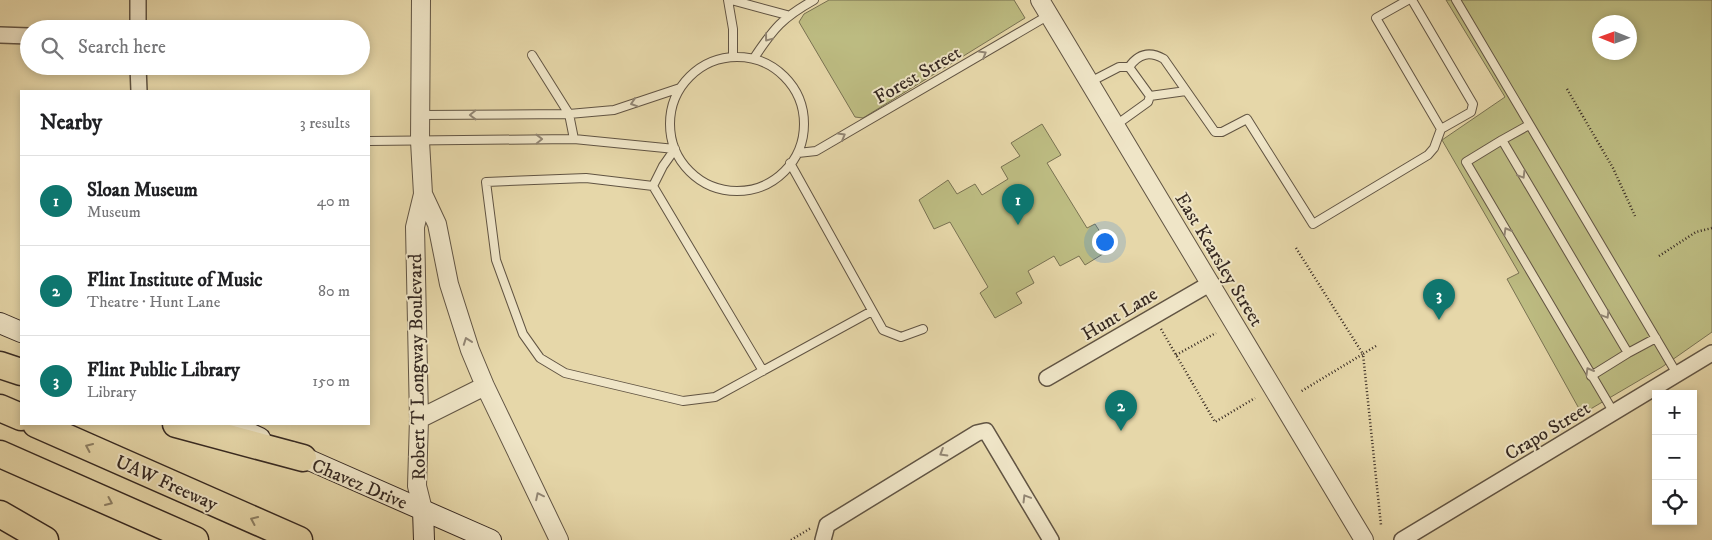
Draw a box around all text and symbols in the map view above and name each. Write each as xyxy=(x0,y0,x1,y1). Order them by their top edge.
north arrow xyxy=(1592,15,1637,60)
search box xyxy=(20,20,370,75)
one-way arrow xyxy=(765,32,774,42)
icon: search xyxy=(38,34,66,62)
text: Search here xyxy=(78,36,166,59)
street label: Forest Street xyxy=(870,41,965,109)
one-way arrow xyxy=(978,51,987,61)
one-way arrow xyxy=(630,98,639,108)
text: Nearby xyxy=(40,110,102,136)
one-way arrow xyxy=(468,110,476,120)
text: 3 results xyxy=(300,113,350,133)
one-way arrow xyxy=(837,132,846,142)
one-way arrow xyxy=(536,134,543,144)
one-way arrow xyxy=(1516,170,1526,179)
text: Sloan Museum xyxy=(87,179,198,202)
pin: 1 xyxy=(1002,184,1034,225)
street label: East Kearsley Street xyxy=(1170,189,1268,331)
text: 1 xyxy=(53,191,59,211)
text: 40 m xyxy=(317,191,350,211)
text: Museum xyxy=(87,202,141,222)
one-way arrow xyxy=(1503,228,1513,237)
your location xyxy=(1092,229,1118,255)
street label: Robert T Longway Boulevard xyxy=(404,253,431,481)
text: Flint Institute of Music xyxy=(87,269,263,292)
pin: 3 xyxy=(1423,279,1455,320)
text: 2 xyxy=(52,281,60,301)
text: 80 m xyxy=(318,281,350,301)
street label: Hunt Lane xyxy=(1078,283,1162,346)
text: Theatre · Hunt Lane xyxy=(87,292,220,312)
one-way arrow xyxy=(1599,310,1609,319)
one-way arrow xyxy=(463,337,473,345)
text: Flint Public Library xyxy=(87,359,240,382)
one-way arrow xyxy=(1585,368,1595,377)
text: 3 xyxy=(53,371,59,391)
text: 150 m xyxy=(312,371,350,391)
text: Library xyxy=(87,382,136,402)
pin: 2 xyxy=(1105,390,1137,431)
map controls xyxy=(1652,390,1697,525)
button: + xyxy=(1652,390,1697,435)
street label: Crapo Street xyxy=(1501,397,1595,466)
button: − xyxy=(1652,435,1697,480)
one-way arrow xyxy=(85,443,94,454)
one-way arrow xyxy=(939,447,948,457)
street label: UAW Freeway xyxy=(112,451,222,517)
street label: Chavez Drive xyxy=(308,454,411,515)
button: locate xyxy=(1652,480,1697,525)
one-way arrow xyxy=(535,492,545,501)
one-way arrow xyxy=(1023,495,1033,504)
one-way arrow xyxy=(104,496,113,507)
one-way arrow xyxy=(250,516,259,527)

